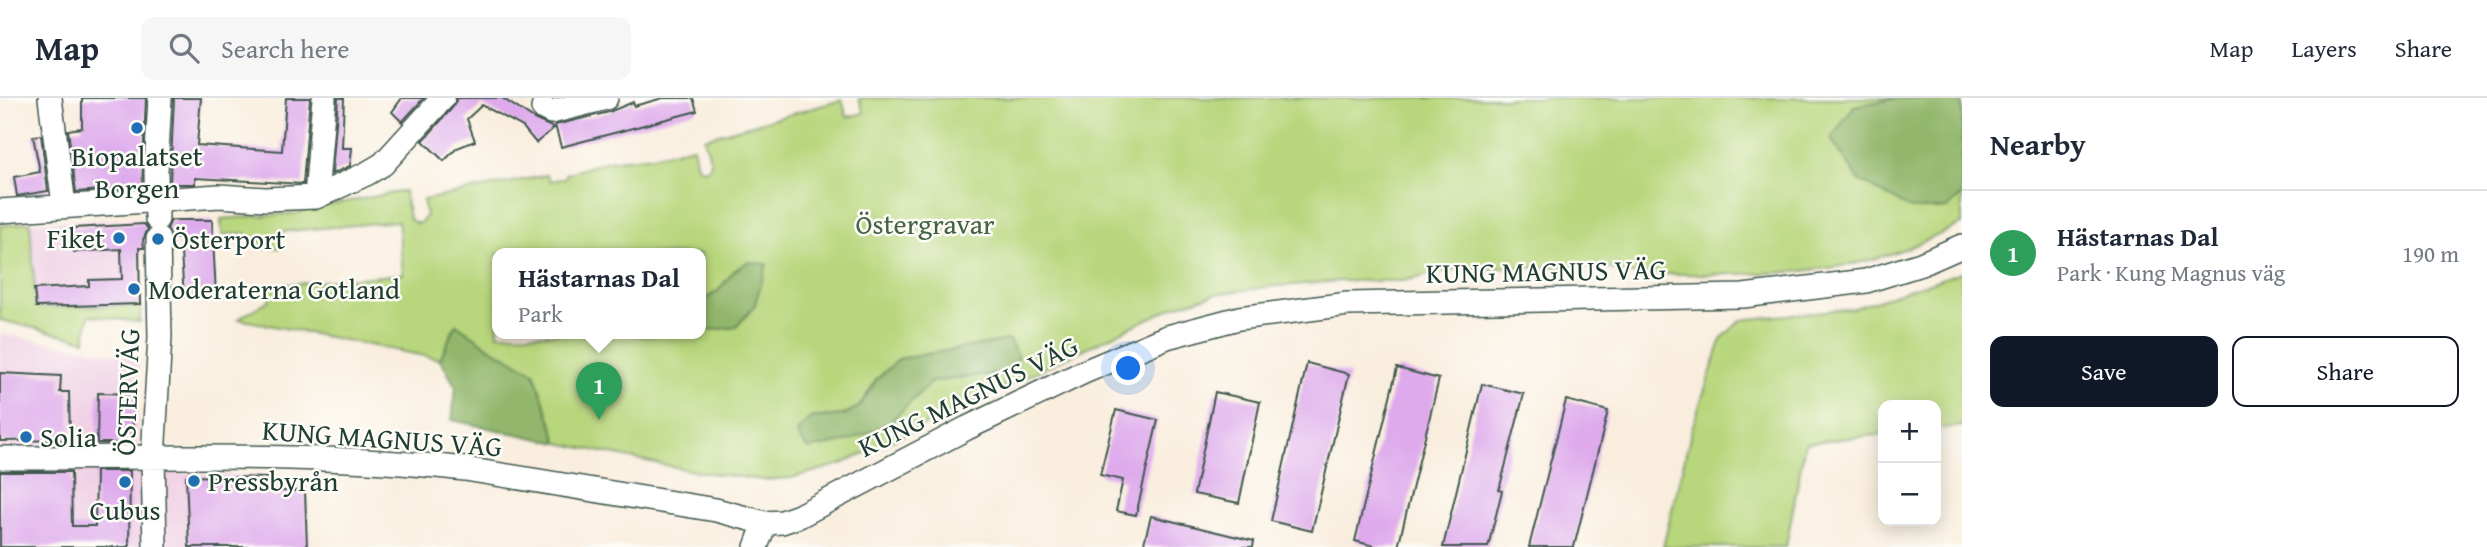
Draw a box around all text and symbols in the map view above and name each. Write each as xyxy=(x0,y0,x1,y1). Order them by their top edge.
search box xyxy=(141,17,631,80)
text: Map xyxy=(35,24,99,72)
icon: search xyxy=(165,29,203,67)
text: Search here xyxy=(221,29,349,68)
text: Map xyxy=(2210,31,2253,66)
text: Layers xyxy=(2291,31,2357,66)
text: Share xyxy=(2395,31,2452,66)
marker: Biopalatset Borgen xyxy=(129,120,145,136)
text: Nearby xyxy=(1990,122,2086,166)
place label: Biopalatset Borgen xyxy=(71,135,203,208)
park label: Östergravar xyxy=(856,203,995,244)
place label: Fiket xyxy=(47,217,105,258)
text: Hästarnas Dal xyxy=(2057,217,2219,256)
place label: Österport xyxy=(172,218,286,259)
marker: Fiket xyxy=(111,230,127,246)
marker: Österport xyxy=(150,231,166,247)
text: 1 xyxy=(2007,237,2019,270)
text: 190 m xyxy=(2402,237,2459,270)
popup xyxy=(492,248,706,339)
street label: KUNG MAGNUS VÄG xyxy=(1425,248,1667,293)
text: Park · Kung Magnus väg xyxy=(2057,256,2285,289)
text: Hästarnas Dal xyxy=(518,258,680,297)
place label: Moderaterna Gotland xyxy=(148,268,400,309)
marker: Moderaterna Gotland xyxy=(126,281,142,297)
text: Park xyxy=(518,297,563,330)
street label: KUNG MAGNUS VÄG xyxy=(851,324,1085,467)
street label: ÖSTERVÄG xyxy=(104,328,149,456)
button: Save xyxy=(1990,336,2218,407)
button: Share xyxy=(2232,336,2459,407)
your location xyxy=(1111,351,1145,385)
pin: 1 xyxy=(576,362,622,420)
map controls xyxy=(1878,400,1941,526)
button: + xyxy=(1878,400,1941,463)
street label: KUNG MAGNUS VÄG xyxy=(261,409,503,466)
place label: Solia xyxy=(40,416,98,457)
marker: Solia xyxy=(18,429,34,445)
place label: Pressbyrån xyxy=(208,460,339,501)
button: − xyxy=(1878,463,1941,526)
marker: Pressbyrån xyxy=(186,473,202,489)
marker: Cubus xyxy=(117,474,133,490)
place label: Cubus xyxy=(89,489,161,530)

